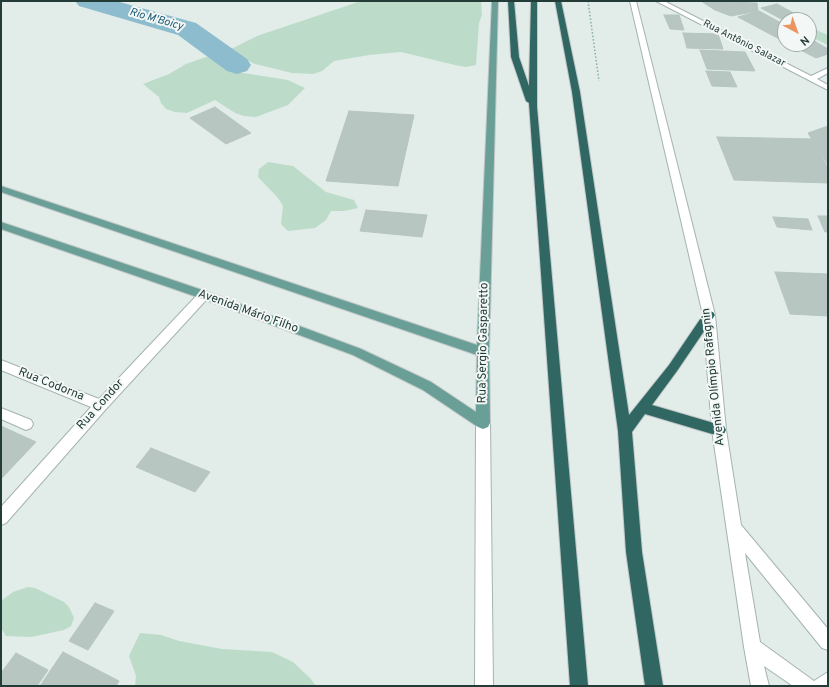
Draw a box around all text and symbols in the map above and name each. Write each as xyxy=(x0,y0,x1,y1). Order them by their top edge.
water label: Rio M'Boicy xyxy=(128,6,184,34)
north arrow xyxy=(777,12,817,52)
street label: Rua Antônio Salazar xyxy=(701,18,787,70)
text: N xyxy=(797,32,812,48)
street label: Rua Sergio Gasparetto xyxy=(476,282,492,404)
street label: Avenida Mário Filho xyxy=(196,287,300,337)
street label: Avenida Olímpio Rafagnin xyxy=(700,307,728,447)
street label: Rua Codorna xyxy=(16,365,86,405)
street label: Rua Condor xyxy=(74,377,128,433)

